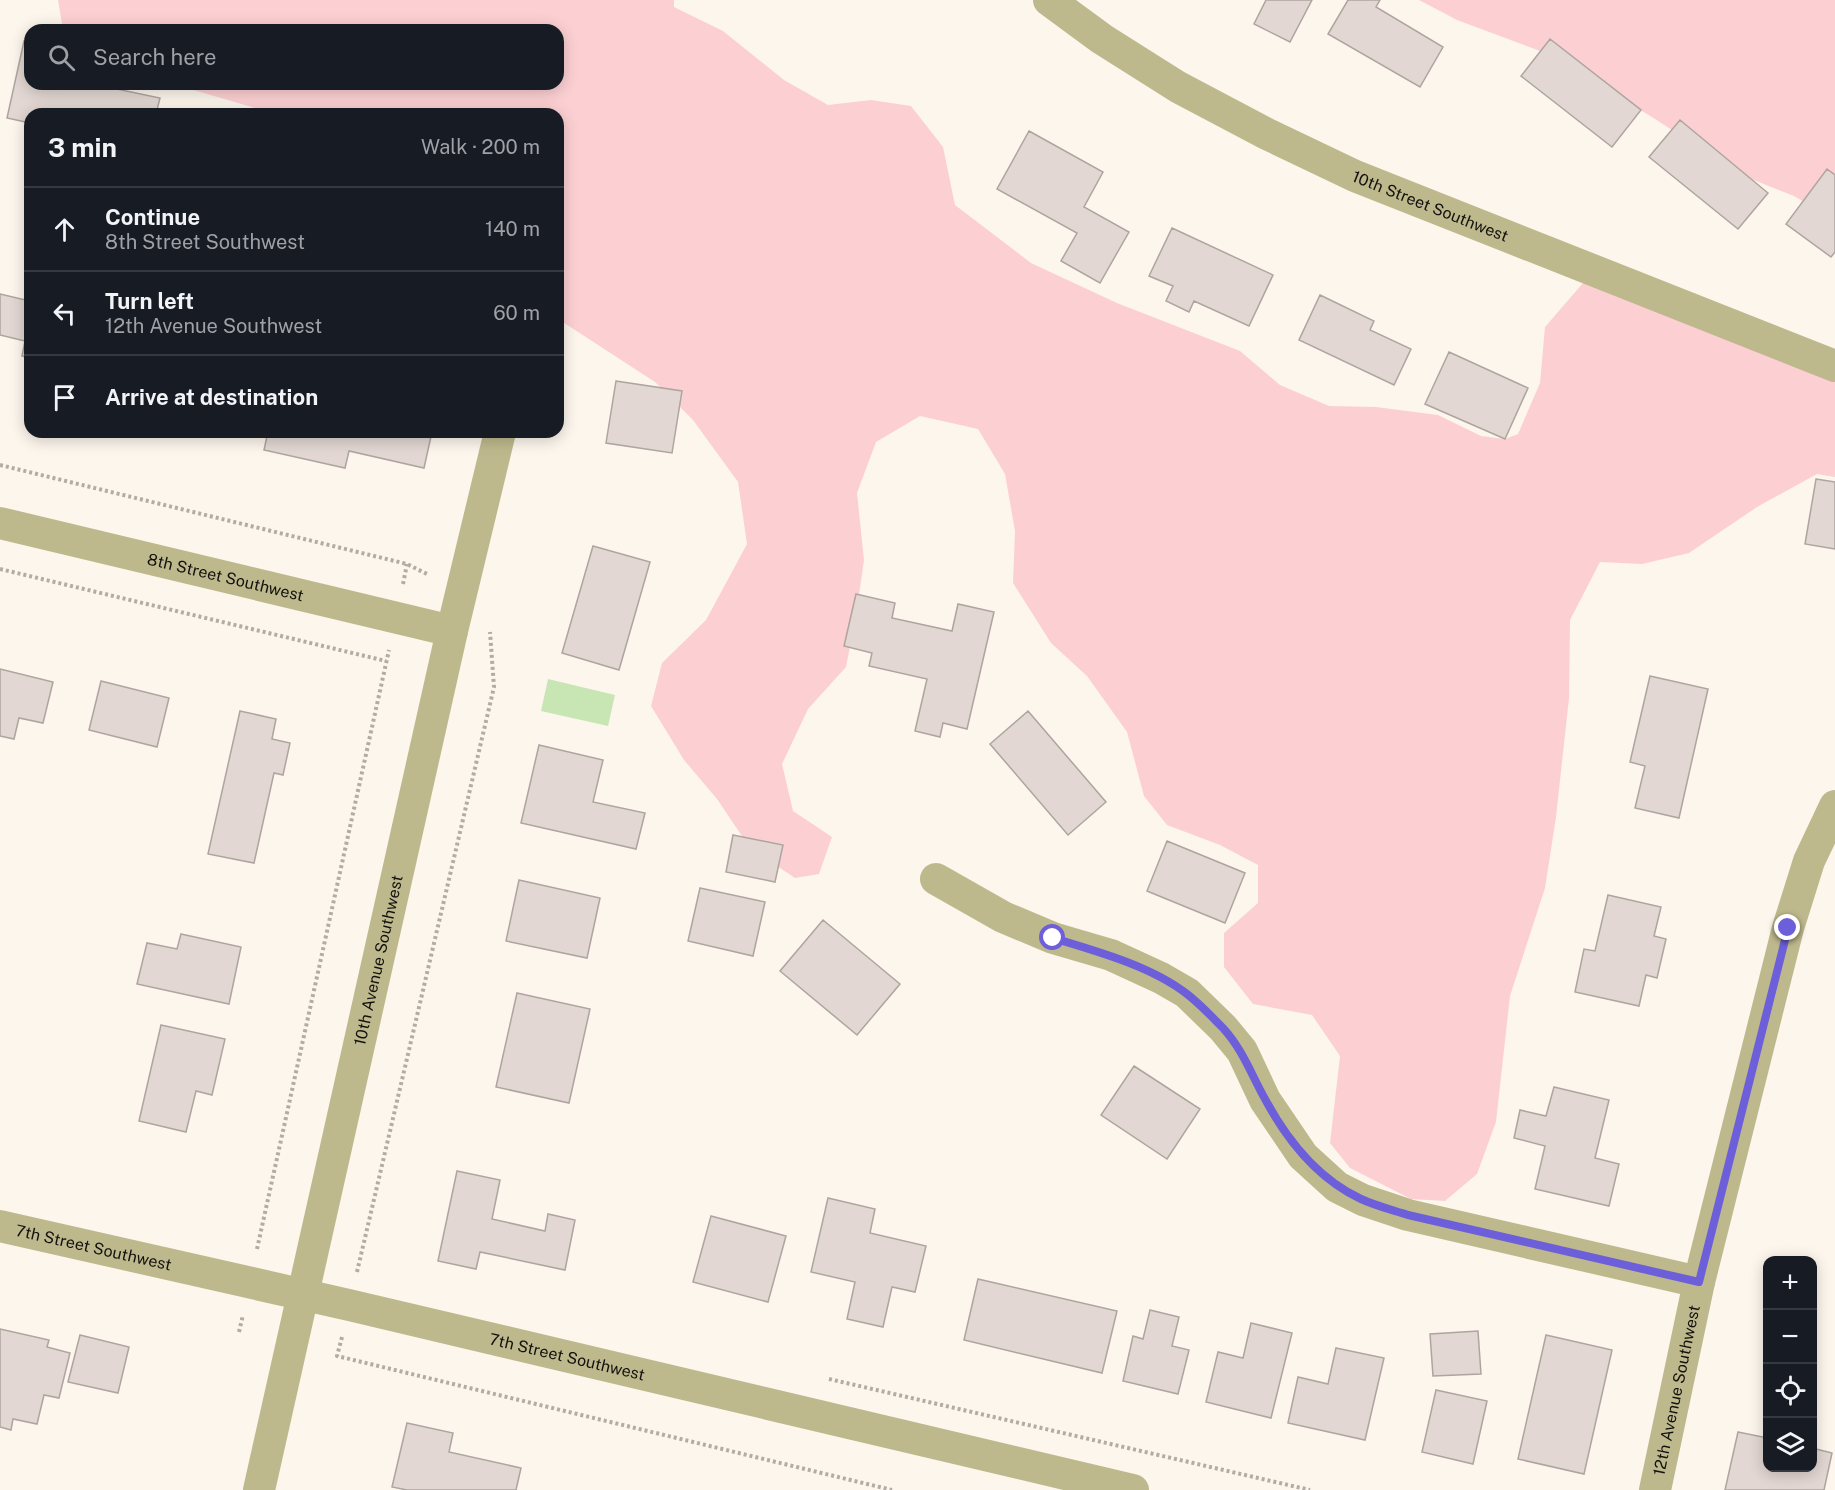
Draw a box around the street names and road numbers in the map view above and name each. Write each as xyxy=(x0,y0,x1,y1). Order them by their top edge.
street label: 10th Street Southwest xyxy=(1350,167,1511,246)
street label: 8th Street Southwest xyxy=(145,550,306,605)
street label: 10th Avenue Southwest xyxy=(350,873,407,1047)
street label: 7th Street Southwest xyxy=(14,1221,173,1275)
street label: 12th Avenue Southwest xyxy=(1649,1303,1704,1477)
street label: 7th Street Southwest xyxy=(487,1329,647,1385)

